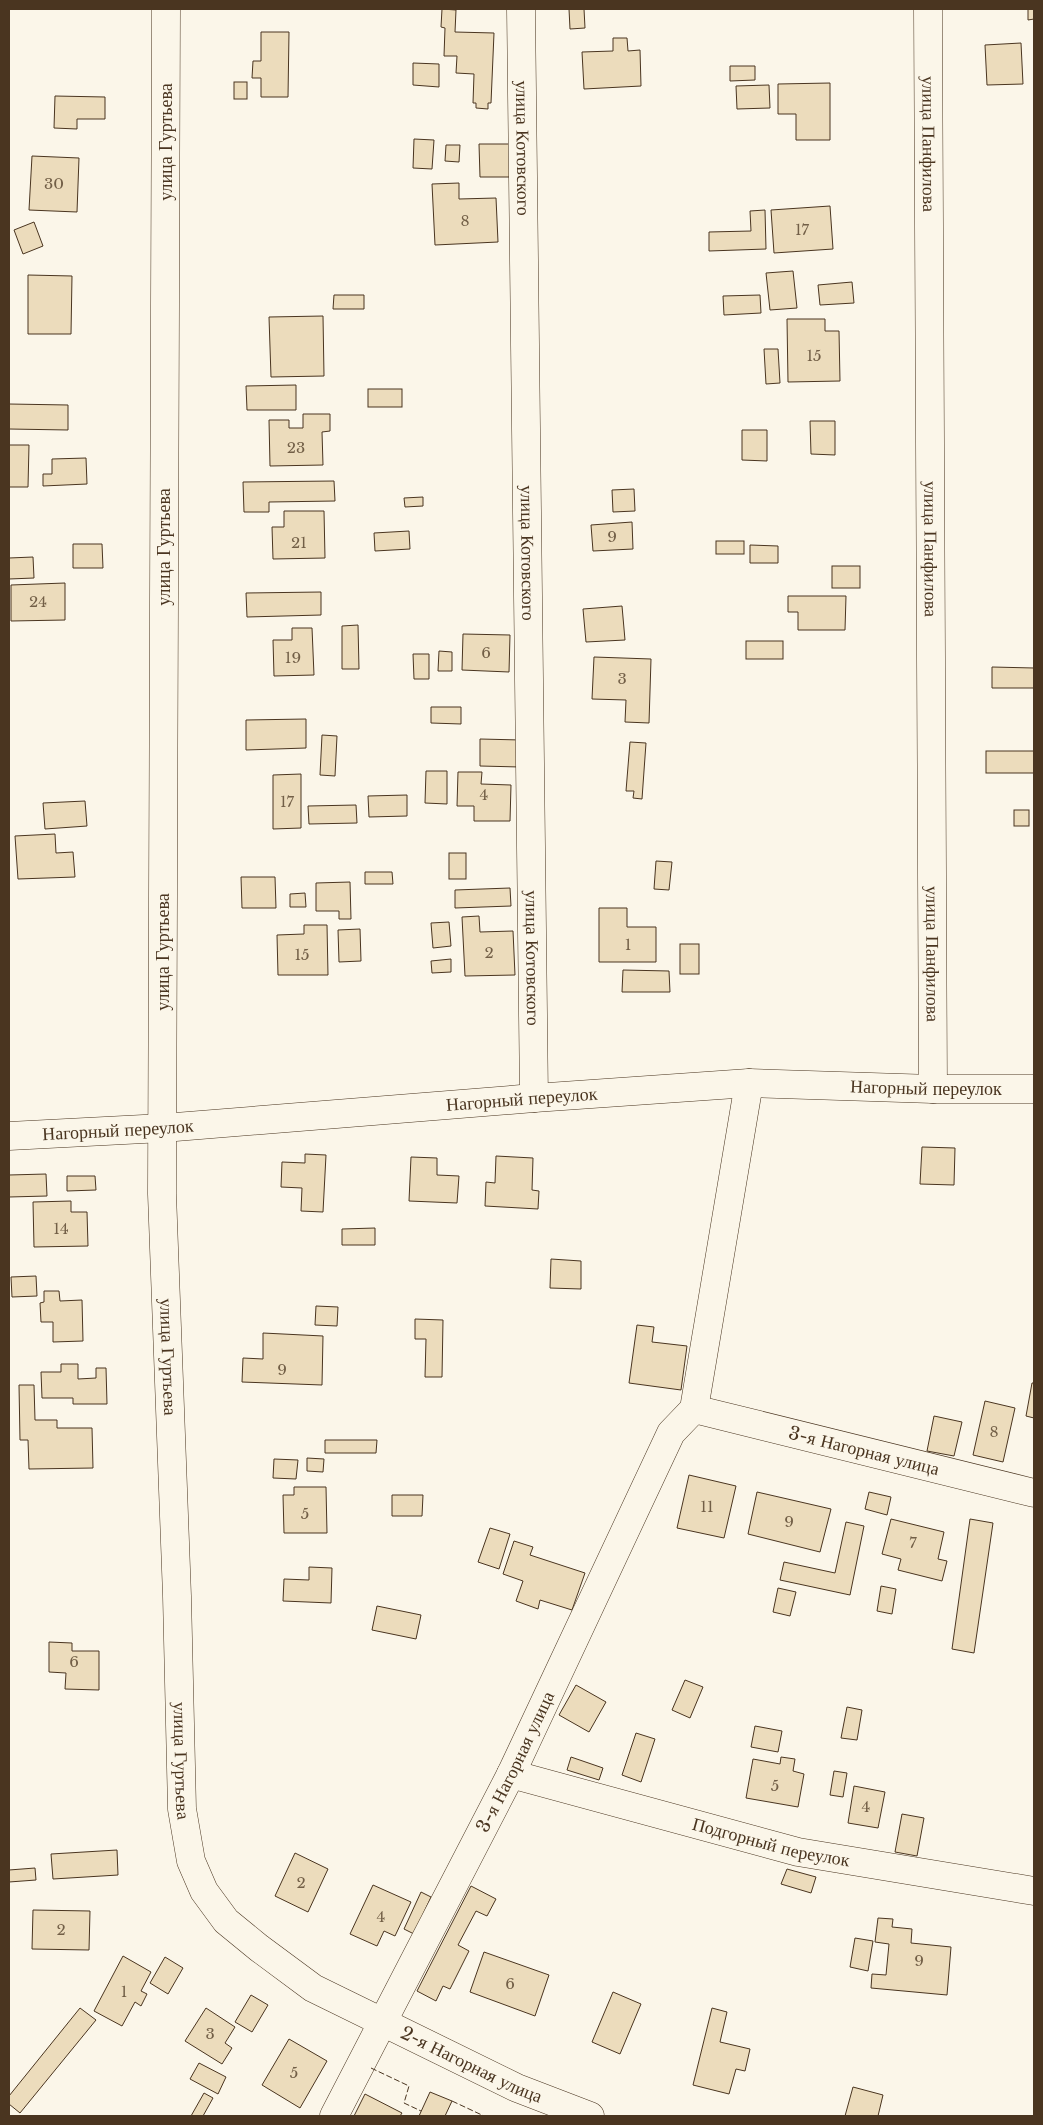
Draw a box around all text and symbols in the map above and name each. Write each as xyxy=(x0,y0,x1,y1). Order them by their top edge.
street label: улица Панфилова xyxy=(917,76,940,212)
street label: улица Котовского xyxy=(511,80,534,216)
street label: улица Гуртьева xyxy=(155,83,177,201)
house number: 30 xyxy=(44,174,64,193)
house number: 8 xyxy=(460,211,470,230)
house number: 17 xyxy=(795,220,810,239)
house number: 15 xyxy=(806,346,822,365)
house number: 23 xyxy=(287,438,305,457)
street label: улица Панфилова xyxy=(919,481,942,617)
street label: улица Котовского xyxy=(516,485,539,621)
street label: улица Гуртьева xyxy=(153,488,175,606)
house number: 9 xyxy=(607,527,617,546)
house number: 21 xyxy=(291,533,307,552)
house number: 24 xyxy=(29,592,47,611)
house number: 6 xyxy=(481,643,491,662)
house number: 19 xyxy=(285,648,301,667)
house number: 3 xyxy=(617,669,627,688)
house number: 4 xyxy=(480,785,488,804)
house number: 17 xyxy=(280,792,295,811)
street label: улица Панфилова xyxy=(921,886,944,1022)
street label: улица Котовского xyxy=(521,890,544,1026)
street label: улица Гуртьева xyxy=(152,893,174,1011)
house number: 1 xyxy=(625,935,631,954)
house number: 2 xyxy=(484,943,494,962)
house number: 15 xyxy=(294,945,310,964)
street label: Нагорный переулок xyxy=(850,1075,1002,1100)
street label: Нагорный переулок xyxy=(445,1083,598,1116)
street label: Нагорный переулок xyxy=(42,1115,195,1145)
house number: 14 xyxy=(53,1219,69,1238)
street label: улица Гуртьева xyxy=(155,1298,181,1416)
house number: 9 xyxy=(277,1360,287,1379)
street label: 3-я Нагорная улица xyxy=(786,1422,941,1480)
house number: 8 xyxy=(989,1422,999,1441)
house number: 11 xyxy=(700,1497,714,1516)
house number: 5 xyxy=(301,1504,309,1523)
house number: 9 xyxy=(784,1512,794,1531)
house number: 7 xyxy=(909,1533,917,1552)
house number: 6 xyxy=(69,1652,79,1671)
street label: 3-я Нагорная улица xyxy=(472,1688,559,1836)
street label: улица Гуртьева xyxy=(168,1702,195,1821)
house number: 5 xyxy=(771,1776,779,1795)
house number: 4 xyxy=(862,1797,870,1816)
street label: Подгорный переулок xyxy=(690,1813,852,1871)
house number: 2 xyxy=(296,1873,306,1892)
house number: 4 xyxy=(377,1907,385,1926)
house number: 2 xyxy=(56,1920,66,1939)
house number: 9 xyxy=(914,1951,924,1970)
house number: 6 xyxy=(505,1974,515,1993)
house number: 1 xyxy=(121,1982,127,2001)
street label: 2-я Нагорная улица xyxy=(397,2022,545,2108)
house number: 3 xyxy=(205,2024,215,2043)
house number: 5 xyxy=(290,2063,298,2082)

